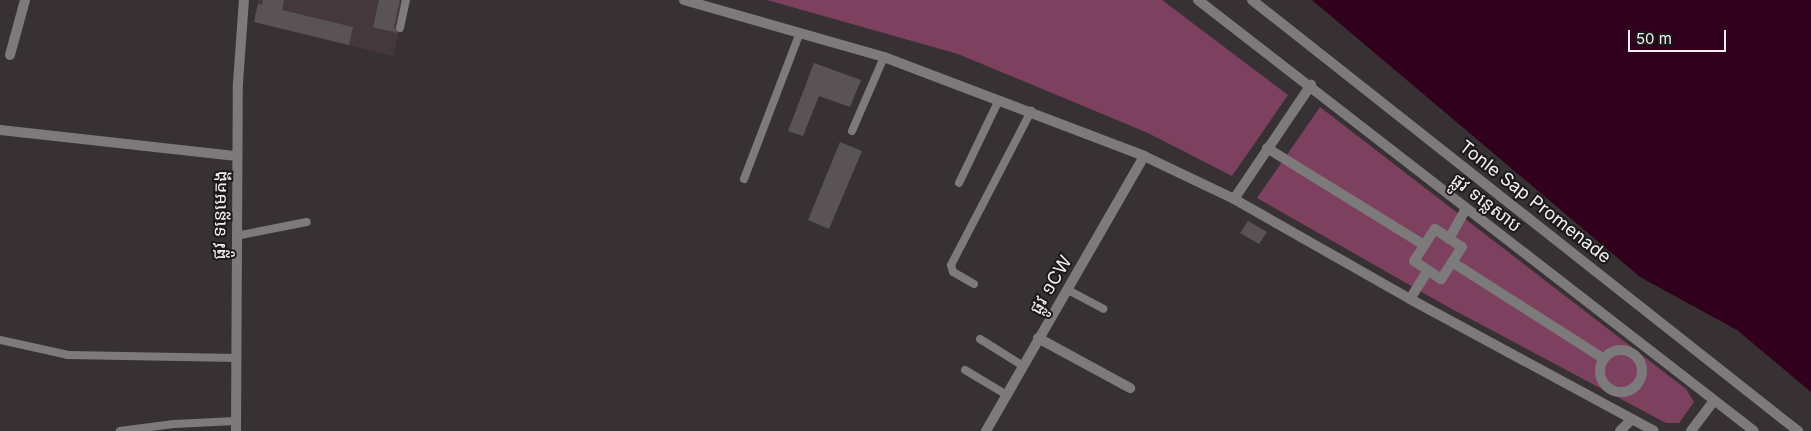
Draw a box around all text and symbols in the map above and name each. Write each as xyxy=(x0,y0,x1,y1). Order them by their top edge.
scale bar xyxy=(1631,20,1728,52)
text: 50 m xyxy=(1636,29,1672,48)
street label: Tonle Sap Promenade xyxy=(1455,136,1615,268)
street label: ផ្លូវ ទន្លេសាប xyxy=(1447,169,1525,237)
street label: ផ្លូវ ទន្លេមេគង្គ xyxy=(208,170,232,260)
street label: ផ្លូវ ១CW xyxy=(1025,252,1077,318)

